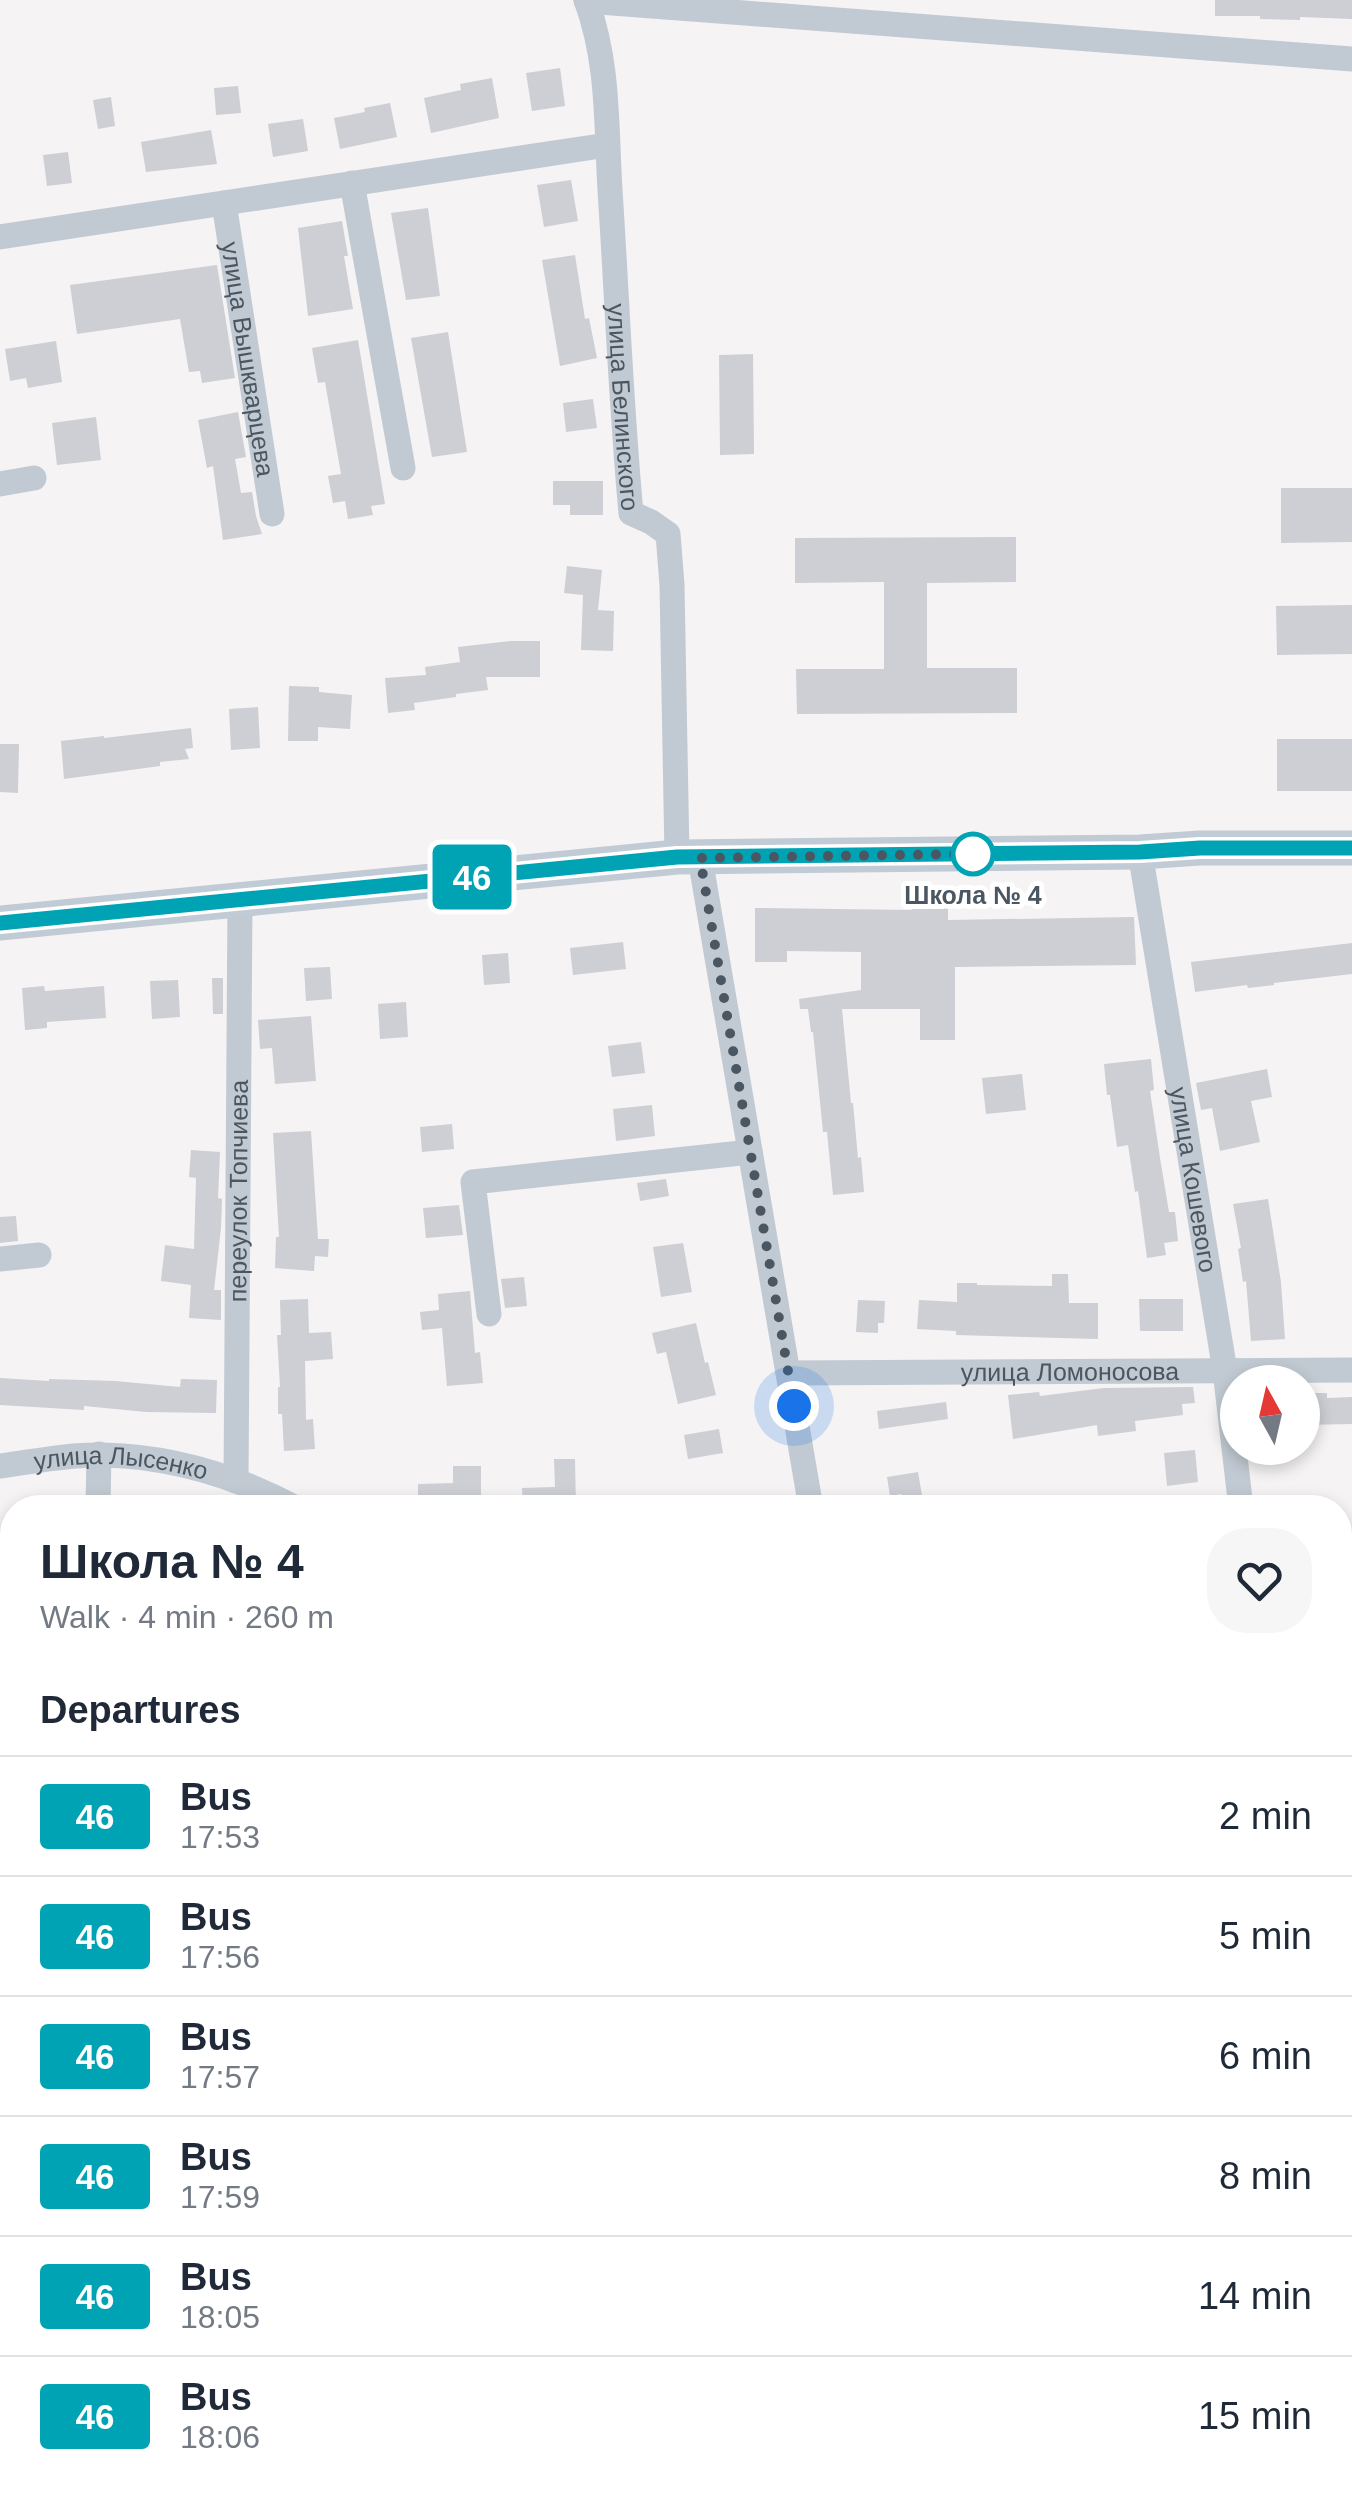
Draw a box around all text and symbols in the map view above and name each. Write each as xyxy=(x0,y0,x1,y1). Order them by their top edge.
street label: улица Вышкварцева xyxy=(216,240,280,479)
street label: улица Белинского xyxy=(603,303,645,512)
marker: Школа № 4 xyxy=(952,833,994,875)
line badge: 46 xyxy=(427,844,517,910)
text: 46 xyxy=(453,858,491,897)
place label: Школа № 4 xyxy=(904,881,1042,909)
street label: переулок Топчиева xyxy=(223,1080,253,1302)
street label: улица Кошевого xyxy=(1165,1085,1223,1274)
street label: улица Ломоносова xyxy=(961,1357,1179,1386)
north arrow xyxy=(1220,1365,1320,1465)
map controls xyxy=(1220,1365,1320,1465)
your location xyxy=(769,1381,819,1431)
street label: улица Лысенко xyxy=(32,1441,211,1485)
button: heart xyxy=(1207,1528,1312,1633)
text: Школа № 4 xyxy=(40,1535,304,1588)
text: Walk · 4 min · 260 m xyxy=(40,1599,334,1635)
text: Departures xyxy=(40,1689,241,1731)
text: Bus xyxy=(180,1776,252,1818)
text: 2 min xyxy=(1219,1795,1312,1837)
text: 46 xyxy=(76,1797,114,1836)
text: 17:53 xyxy=(180,1819,260,1855)
text: Bus xyxy=(180,1896,252,1938)
text: 5 min xyxy=(1219,1915,1312,1957)
text: 46 xyxy=(76,1917,114,1956)
text: 17:56 xyxy=(180,1939,260,1975)
text: Bus xyxy=(180,2016,252,2058)
text: 6 min xyxy=(1219,2035,1312,2077)
text: 46 xyxy=(76,2037,114,2076)
text: 17:57 xyxy=(180,2059,260,2095)
text: Bus xyxy=(180,2136,252,2178)
text: 8 min xyxy=(1219,2155,1312,2197)
text: 46 xyxy=(76,2157,114,2196)
text: 17:59 xyxy=(180,2179,260,2215)
text: Bus xyxy=(180,2256,252,2298)
text: 14 min xyxy=(1198,2275,1312,2317)
text: 46 xyxy=(76,2277,114,2316)
text: 18:05 xyxy=(180,2299,260,2335)
text: Bus xyxy=(180,2376,252,2418)
text: 15 min xyxy=(1198,2395,1312,2437)
text: 46 xyxy=(76,2397,114,2436)
text: 18:06 xyxy=(180,2419,260,2455)

